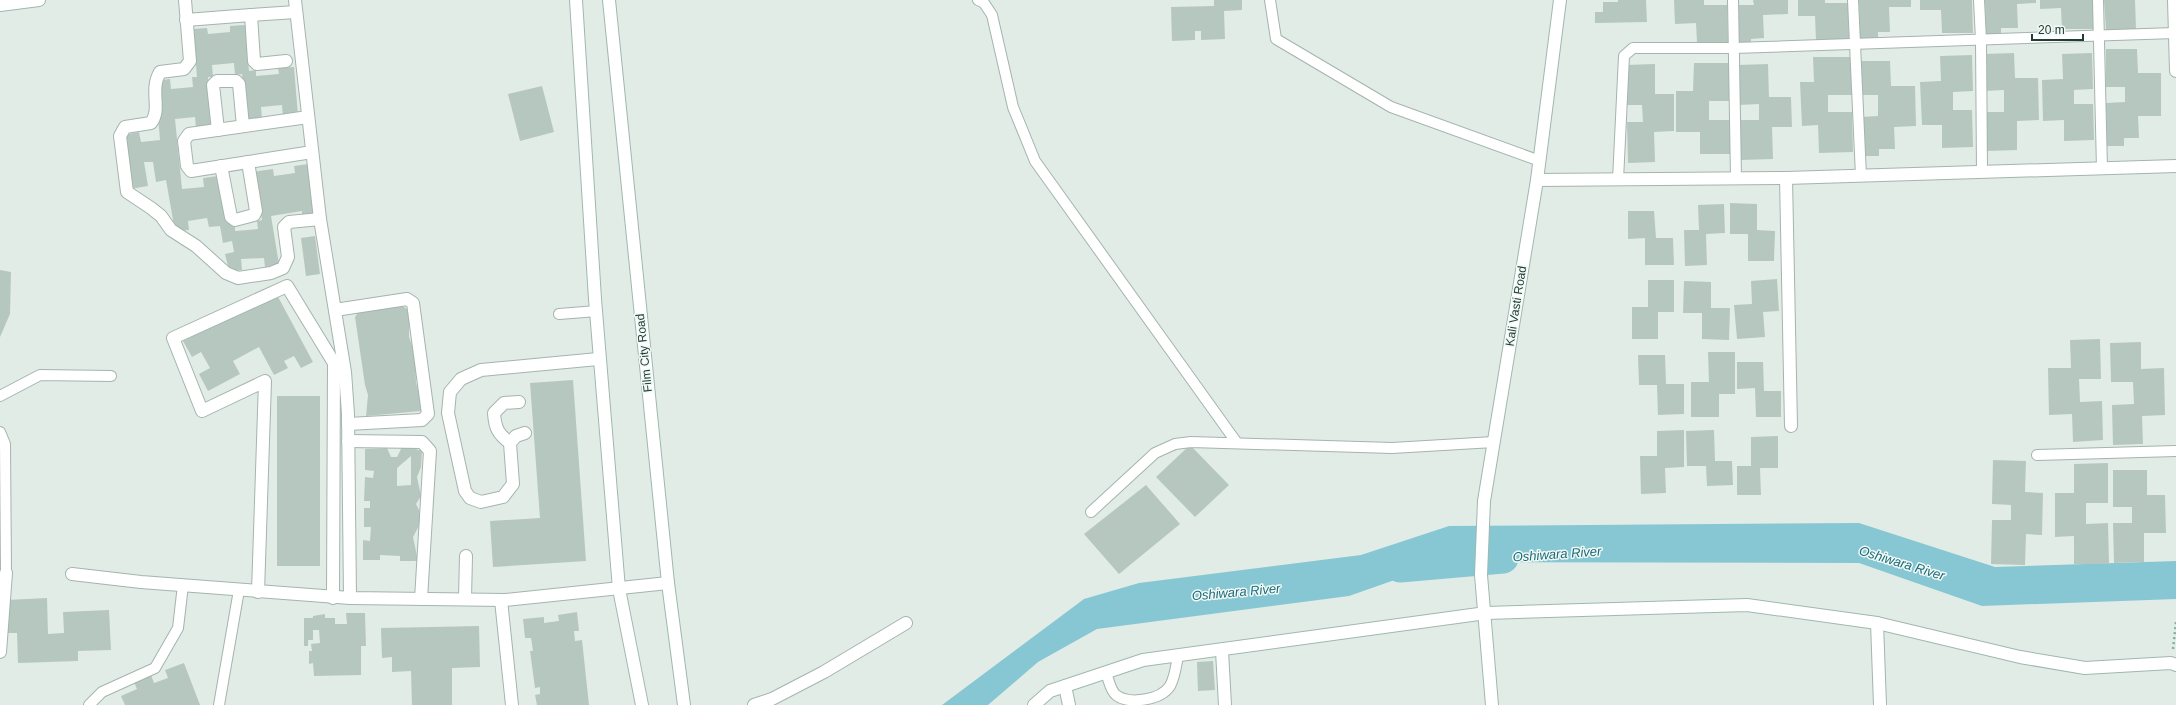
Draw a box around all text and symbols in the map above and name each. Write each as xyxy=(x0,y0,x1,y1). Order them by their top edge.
scale bar xyxy=(2032,16,2083,42)
text: 20 m xyxy=(2038,23,2065,37)
street label: Kali Vasti Road xyxy=(1503,265,1529,347)
street label: Film City Road xyxy=(633,313,655,393)
water label: Oshiwara River xyxy=(1512,543,1603,565)
water label: Oshiwara River xyxy=(1857,543,1947,583)
water label: Oshiwara River xyxy=(1191,581,1282,603)

